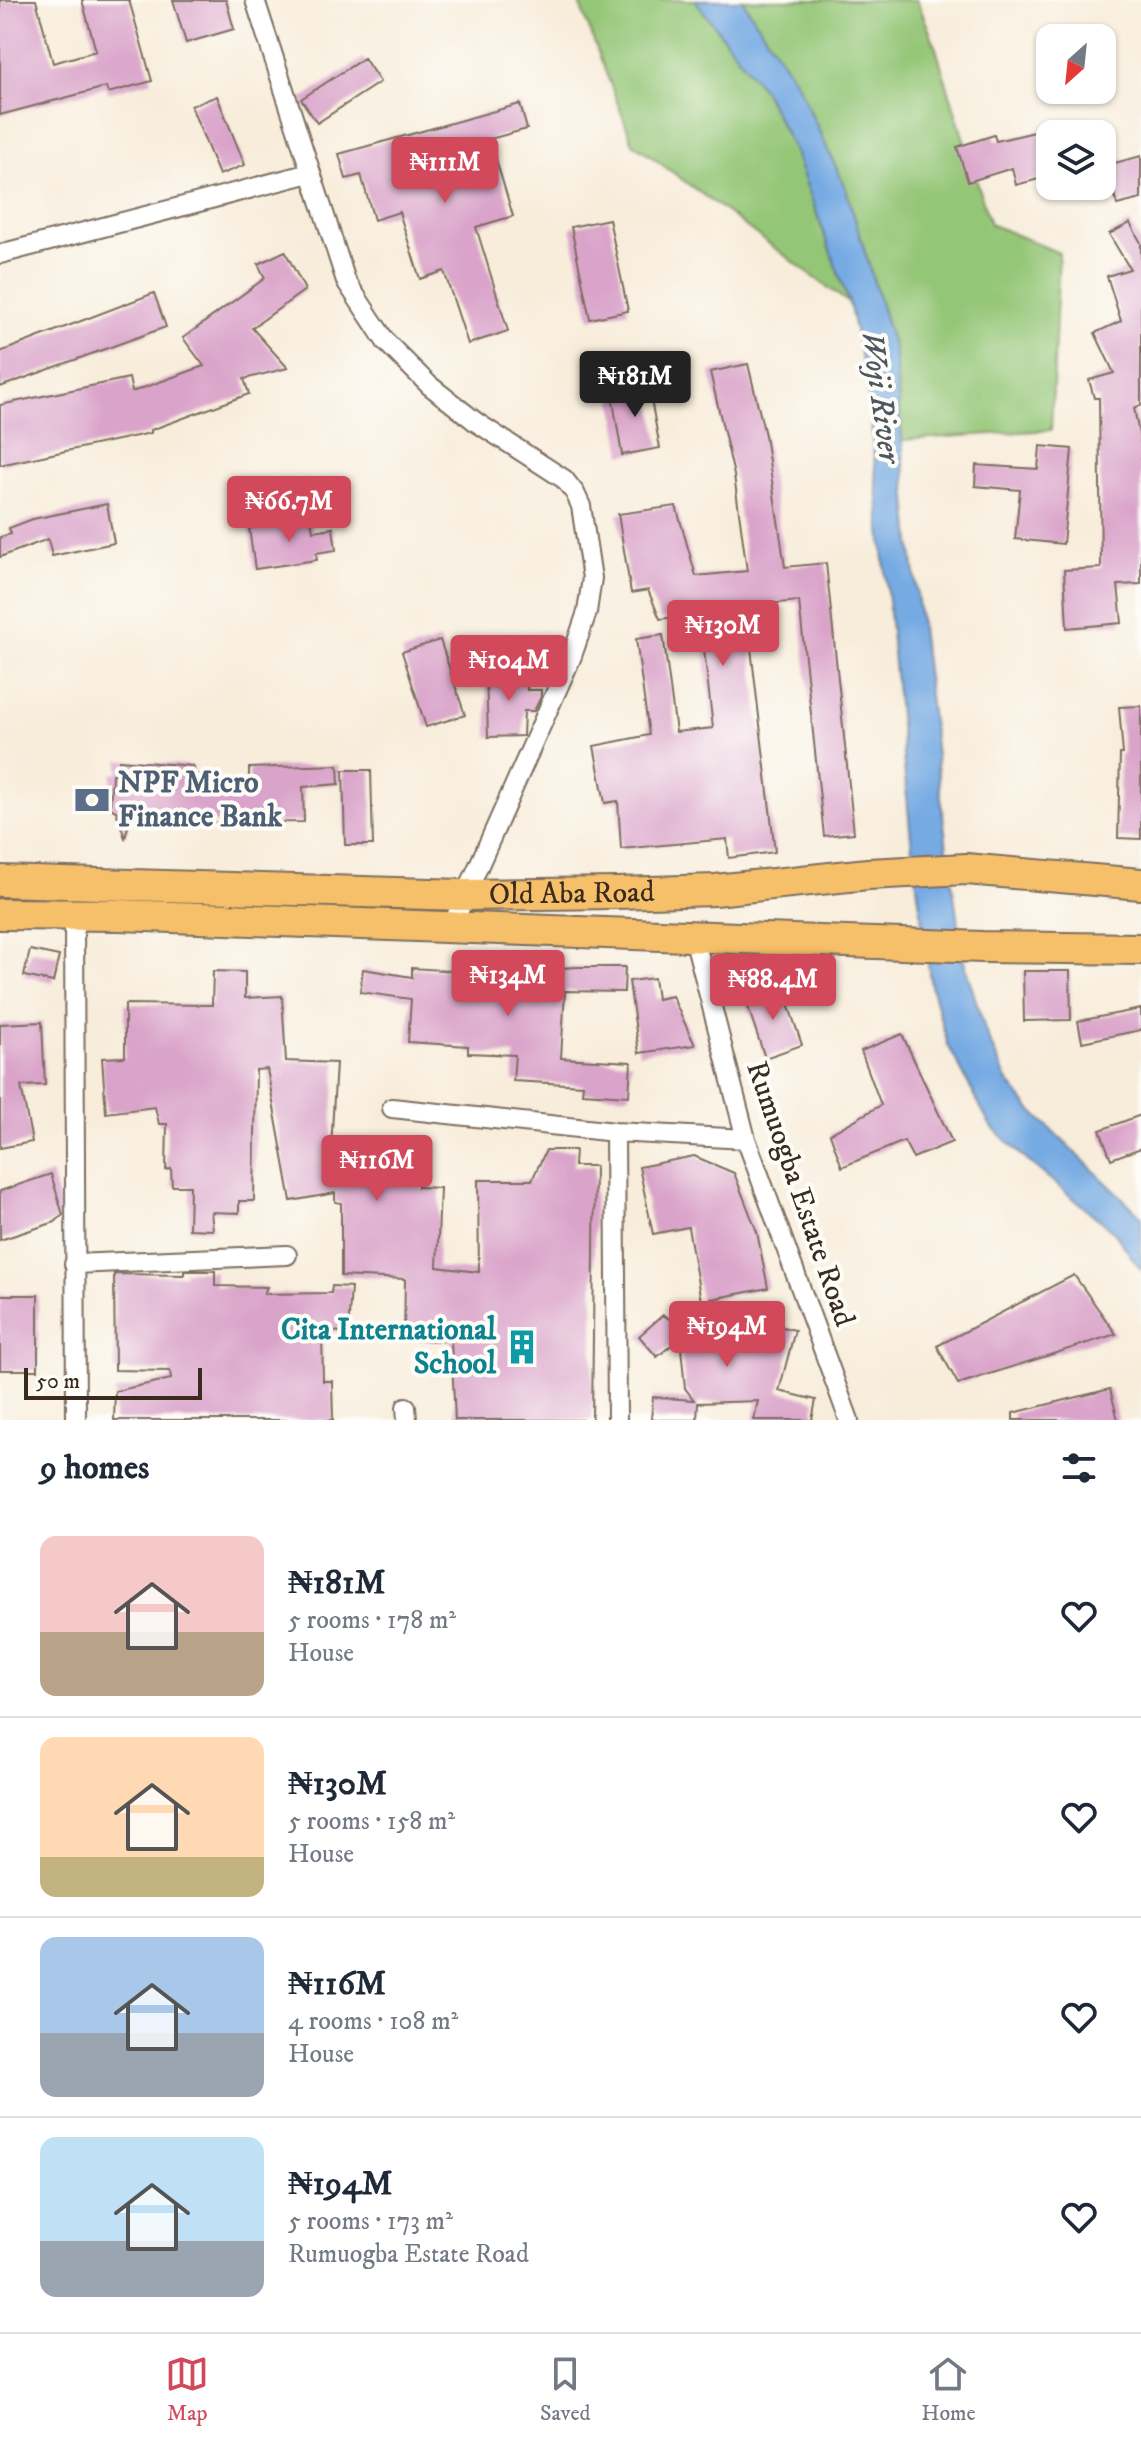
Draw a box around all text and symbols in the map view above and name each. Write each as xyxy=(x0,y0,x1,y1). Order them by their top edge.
north arrow xyxy=(1036,24,1116,104)
map controls xyxy=(1036,24,1116,200)
button: layers xyxy=(1036,120,1116,200)
pin: ₦111M xyxy=(389,137,501,205)
text: ₦111M xyxy=(409,146,481,179)
water label: Woji River xyxy=(851,329,909,468)
pin: ₦181M xyxy=(579,351,691,419)
text: ₦181M xyxy=(598,360,672,393)
pin: ₦66.7M xyxy=(224,476,354,544)
text: ₦66.7M xyxy=(245,485,333,518)
pin: ₦130M xyxy=(667,600,779,668)
text: ₦130M xyxy=(685,609,761,642)
pin: ₦104M xyxy=(453,635,565,703)
text: ₦104M xyxy=(469,644,549,677)
place label: NPF Micro Finance Bank xyxy=(118,765,283,836)
bank icon: NPF Micro Finance Bank xyxy=(73,781,111,819)
street label: Old Aba Road xyxy=(489,873,655,913)
pin: ₦134M xyxy=(452,950,564,1018)
pin: ₦88.4M xyxy=(708,954,838,1022)
text: ₦134M xyxy=(470,959,546,992)
text: ₦88.4M xyxy=(728,963,818,996)
street label: Rumuogba Estate Road xyxy=(737,1057,863,1331)
pin: ₦116M xyxy=(321,1135,433,1203)
text: ₦116M xyxy=(339,1144,415,1177)
pin: ₦194M xyxy=(671,1301,783,1369)
text: ₦194M xyxy=(687,1310,767,1343)
place label: Cita International School xyxy=(281,1312,497,1383)
building icon: Cita International School xyxy=(503,1328,541,1366)
scale bar xyxy=(24,1364,202,1400)
text: 50 m xyxy=(36,1368,80,1395)
icon: filters xyxy=(1057,1446,1101,1490)
text: 9 homes xyxy=(40,1447,149,1489)
text: ₦181M xyxy=(288,1562,386,1604)
icon: home xyxy=(104,1568,200,1664)
icon: heart xyxy=(1057,1594,1101,1638)
text: 5 rooms · 178 m² xyxy=(288,1604,456,1637)
text: House xyxy=(288,1637,354,1670)
text: ₦130M xyxy=(288,1763,387,1805)
icon: home xyxy=(104,1769,200,1865)
icon: heart xyxy=(1057,1795,1101,1839)
text: 5 rooms · 158 m² xyxy=(288,1805,455,1838)
text: House xyxy=(288,1838,354,1871)
text: ₦116M xyxy=(288,1963,386,2005)
icon: home xyxy=(104,1969,200,2065)
icon: heart xyxy=(1057,1995,1101,2039)
text: 4 rooms · 108 m² xyxy=(288,2005,458,2038)
text: House xyxy=(288,2038,354,2071)
text: ₦194M xyxy=(288,2163,393,2205)
icon: home xyxy=(104,2169,200,2265)
icon: heart xyxy=(1057,2195,1101,2239)
text: 5 rooms · 173 m² xyxy=(288,2205,453,2238)
text: Rumuogba Estate Road xyxy=(288,2238,529,2271)
tab: Map xyxy=(165,2352,209,2427)
tab: Saved xyxy=(540,2352,591,2427)
tab: Home xyxy=(921,2352,976,2427)

